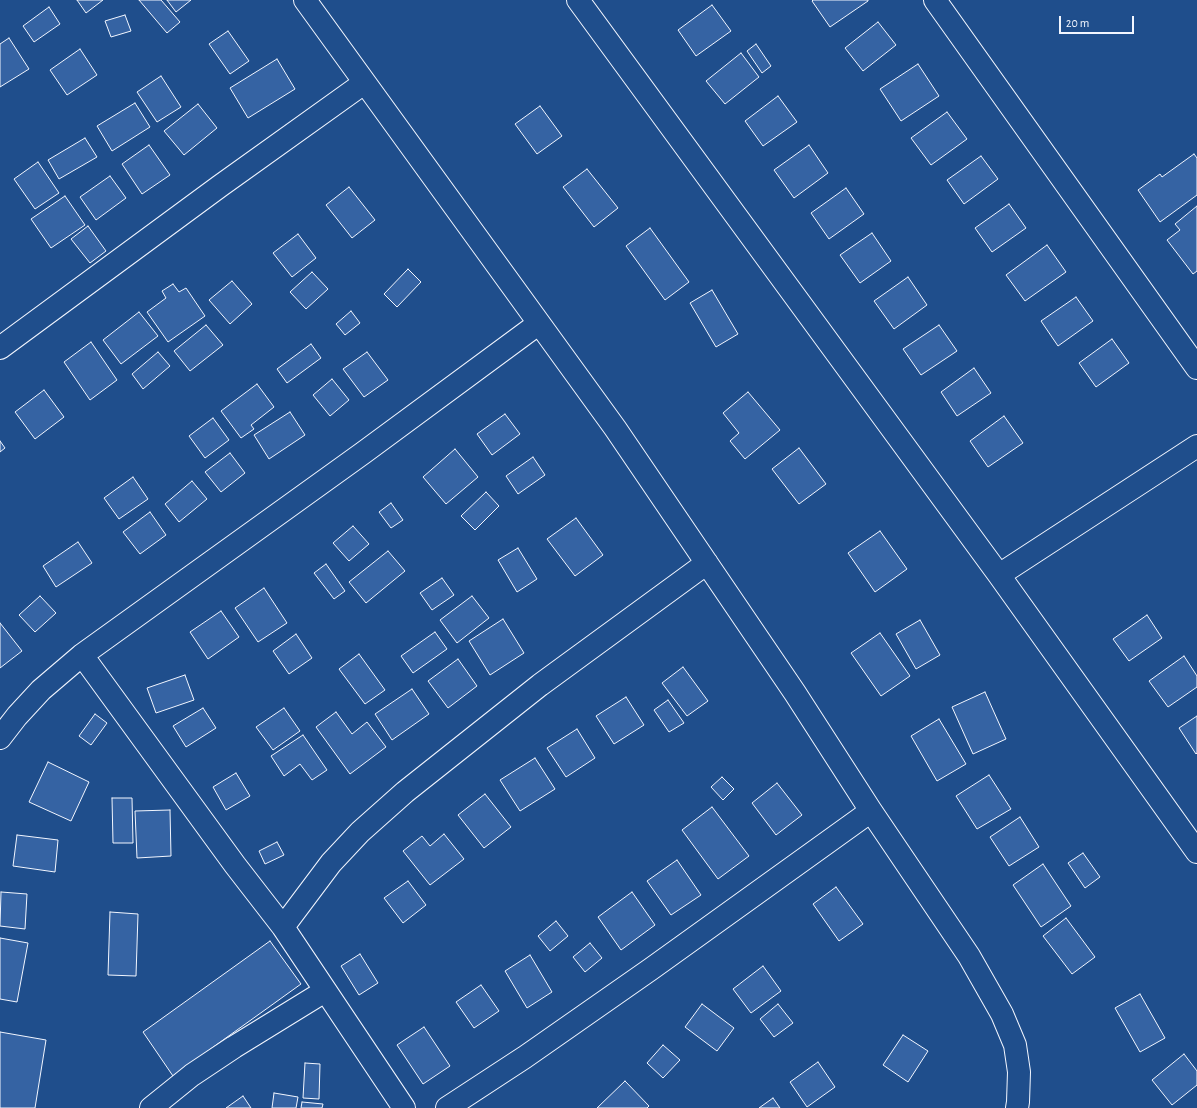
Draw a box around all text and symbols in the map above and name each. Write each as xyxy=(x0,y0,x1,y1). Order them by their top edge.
scale bar xyxy=(1061,8,1136,34)
text: 20 m xyxy=(1066,17,1089,29)

